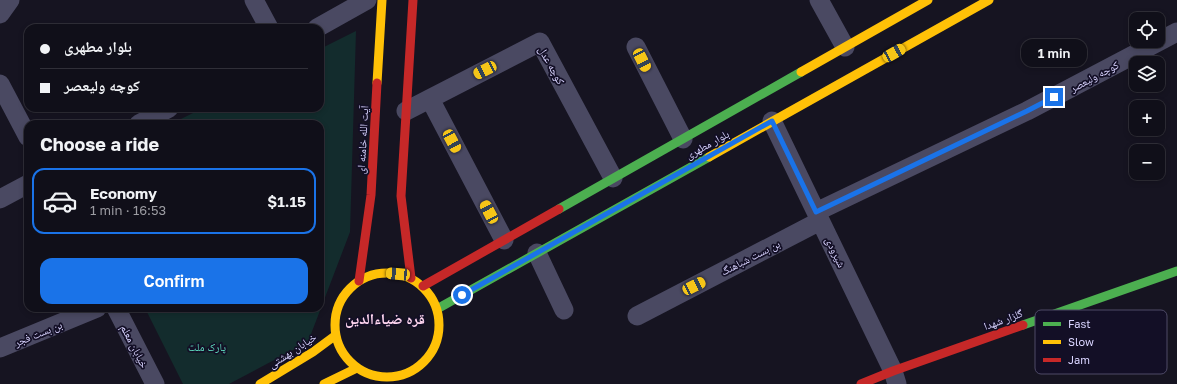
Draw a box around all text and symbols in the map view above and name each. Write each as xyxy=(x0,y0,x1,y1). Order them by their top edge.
map controls xyxy=(1129,12,1165,180)
button: locate xyxy=(1129,12,1165,48)
text: بلوار مطهری xyxy=(64,37,132,55)
callout: 1 min xyxy=(1021,39,1087,67)
car xyxy=(881,42,907,64)
street label: کوچه عدل xyxy=(535,44,568,87)
text: 1 min xyxy=(1038,45,1070,61)
car xyxy=(631,47,653,73)
button: layers xyxy=(1129,56,1165,92)
street label: کوچه ولیعصر xyxy=(1066,58,1121,95)
car xyxy=(472,59,498,81)
text: کوچه ولیعصر xyxy=(64,76,140,94)
route end xyxy=(1045,88,1063,106)
button: + xyxy=(1129,100,1165,136)
street label: آیت الله خامنه ای xyxy=(354,105,371,175)
street label: بلوار مطهری xyxy=(683,127,732,162)
car xyxy=(441,128,463,154)
text: Choose a ride xyxy=(40,133,159,155)
button: − xyxy=(1129,144,1165,180)
icon: car xyxy=(42,183,78,219)
text: Economy xyxy=(90,184,157,202)
text: $1.15 xyxy=(267,192,306,210)
car xyxy=(478,199,500,225)
text: 1 min · 16:53 xyxy=(90,202,166,218)
street label: شیرودی xyxy=(822,235,849,270)
street label: بن بست شباهنگ xyxy=(718,236,782,278)
button: Confirm xyxy=(40,258,308,304)
car xyxy=(386,267,410,281)
car xyxy=(681,275,707,297)
route start xyxy=(453,286,471,304)
street label: گلزار شهدا xyxy=(982,306,1025,332)
district label: قره ضیاءالدین xyxy=(345,309,425,328)
legend xyxy=(1035,310,1167,374)
street label: بن بست فجر xyxy=(11,317,64,350)
text: Fast xyxy=(1068,317,1091,330)
street label: خیابان معلم xyxy=(117,322,151,371)
street label: خیابان بهشتی xyxy=(265,330,319,371)
text: Slow xyxy=(1068,335,1094,348)
park label: پارک ملت xyxy=(188,340,226,354)
text: Jam xyxy=(1068,353,1090,366)

